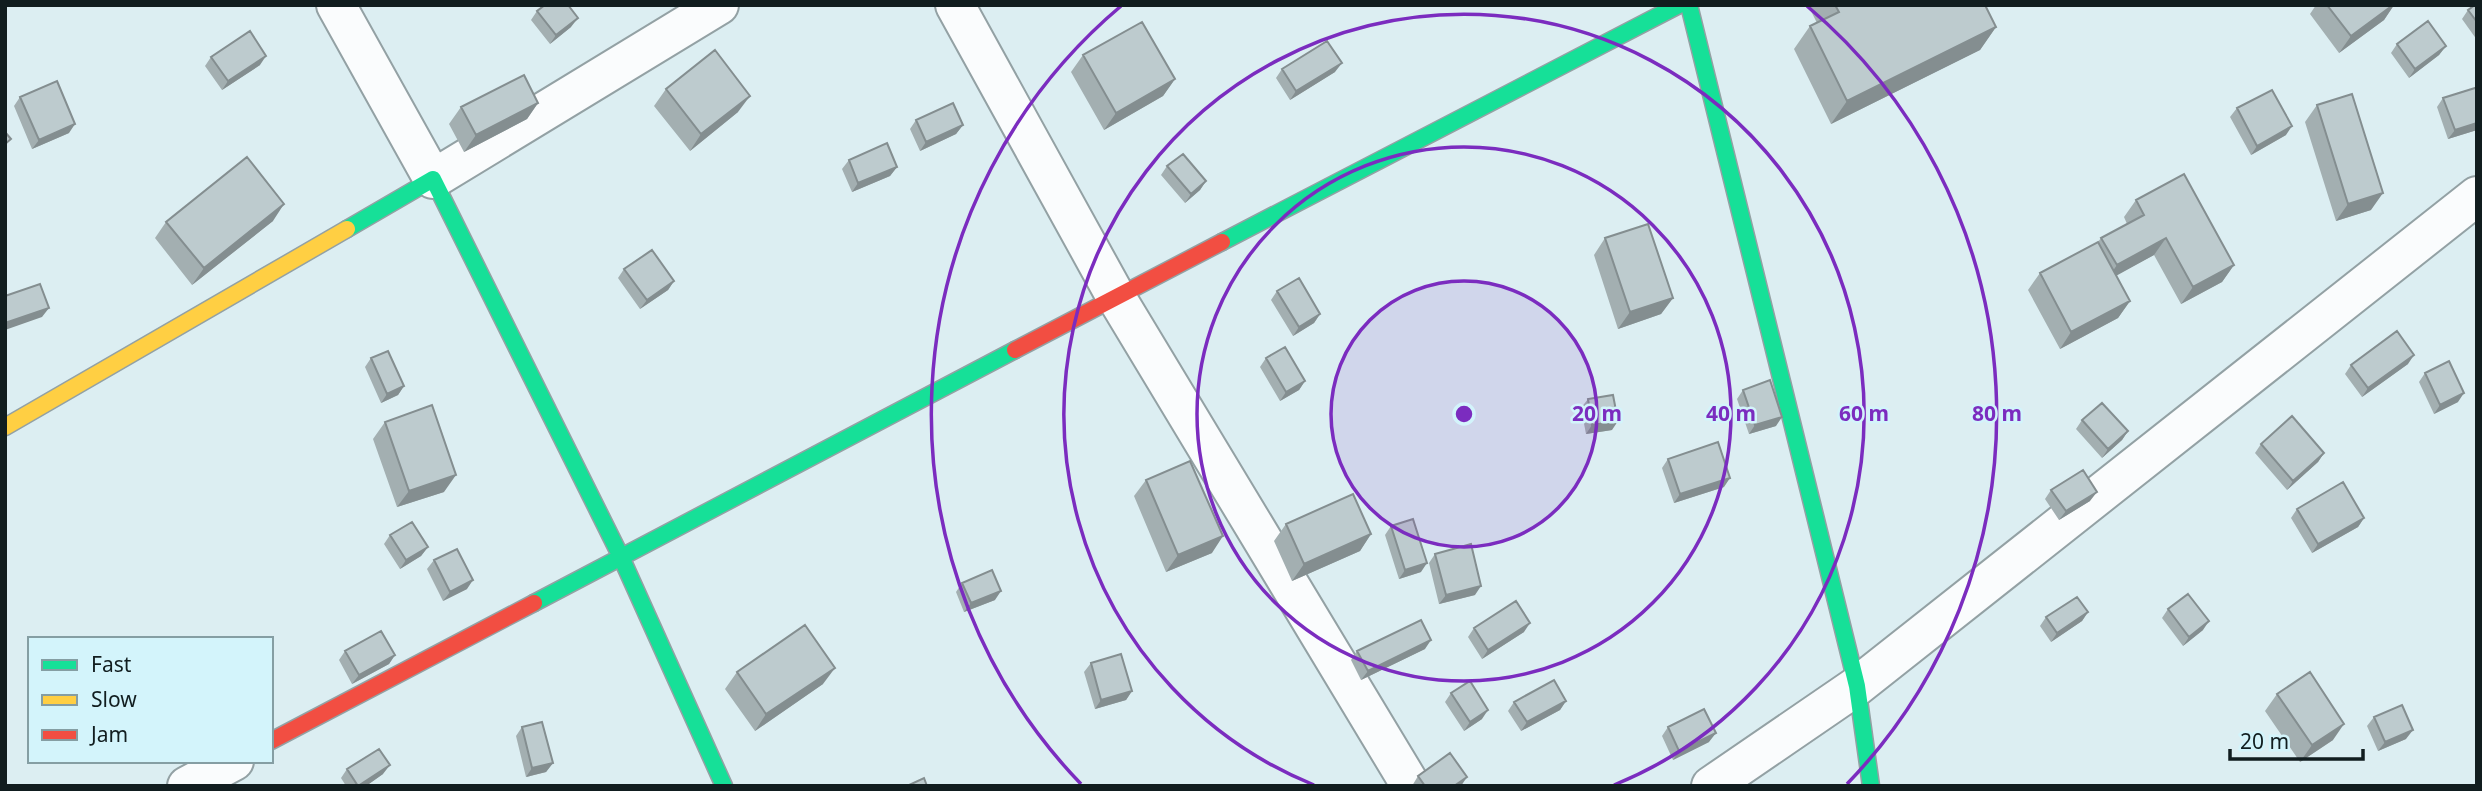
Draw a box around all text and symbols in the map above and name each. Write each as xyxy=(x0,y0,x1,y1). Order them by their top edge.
text: 20 m xyxy=(1572,399,1622,427)
text: 40 m xyxy=(1706,399,1756,427)
text: 60 m xyxy=(1839,399,1889,427)
text: 80 m xyxy=(1972,399,2022,427)
centre of rings xyxy=(1452,402,1476,426)
legend xyxy=(28,637,273,763)
text: Fast xyxy=(91,650,132,678)
text: Slow xyxy=(91,685,137,713)
scale bar xyxy=(2230,718,2363,762)
text: Jam xyxy=(89,720,128,748)
text: 20 m xyxy=(2240,727,2289,755)

